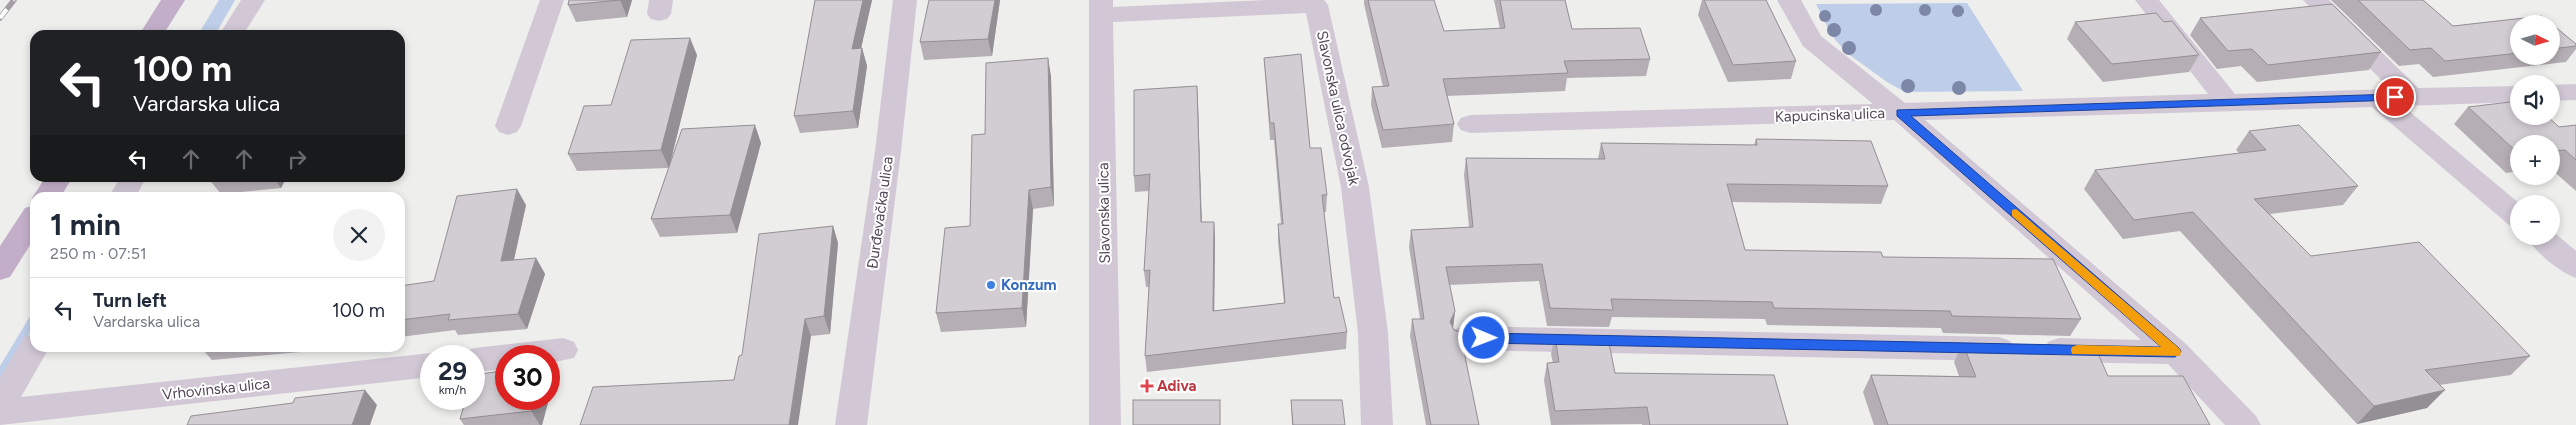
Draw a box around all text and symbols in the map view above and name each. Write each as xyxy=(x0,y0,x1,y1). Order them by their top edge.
north arrow xyxy=(2510,15,2560,65)
map controls xyxy=(2510,15,2560,245)
street label: Slavonska ulica odvojak xyxy=(1313,29,1363,188)
text: 100 m xyxy=(133,48,232,90)
icon: left xyxy=(50,50,115,115)
button: sound xyxy=(2510,75,2560,125)
pin xyxy=(2374,76,2416,118)
icon: arrive xyxy=(2381,83,2409,111)
text: Vardarska ulica xyxy=(133,90,280,117)
street label: Kapucinska ulica xyxy=(1775,104,1885,126)
button: + xyxy=(2510,135,2560,185)
icon: left xyxy=(124,145,152,173)
icon: ahead xyxy=(177,145,205,173)
icon: ahead xyxy=(230,145,258,173)
icon: right xyxy=(283,145,311,173)
street label: Đurđevačka ulica xyxy=(863,155,897,271)
street label: Slavonska ulica xyxy=(1094,162,1114,264)
button: − xyxy=(2510,195,2560,245)
text: 1 min xyxy=(50,206,121,243)
button: close xyxy=(333,209,385,261)
text: 250 m · 07:51 xyxy=(50,244,147,263)
place label: Konzum xyxy=(1001,276,1057,294)
marker: Konzum xyxy=(985,279,997,291)
text: Turn left xyxy=(93,289,167,312)
icon: left xyxy=(50,296,78,324)
text: 100 m xyxy=(332,299,385,322)
position arrow xyxy=(1457,311,1509,363)
text: Vardarska ulica xyxy=(93,312,200,331)
speed limit sign: 30 xyxy=(495,345,560,410)
text: 29 xyxy=(438,356,467,386)
street label: Vrhovinska ulica xyxy=(161,374,271,404)
place label: Adiva xyxy=(1157,377,1197,395)
marker: Adiva xyxy=(1141,380,1153,392)
text: km/h xyxy=(439,383,466,397)

